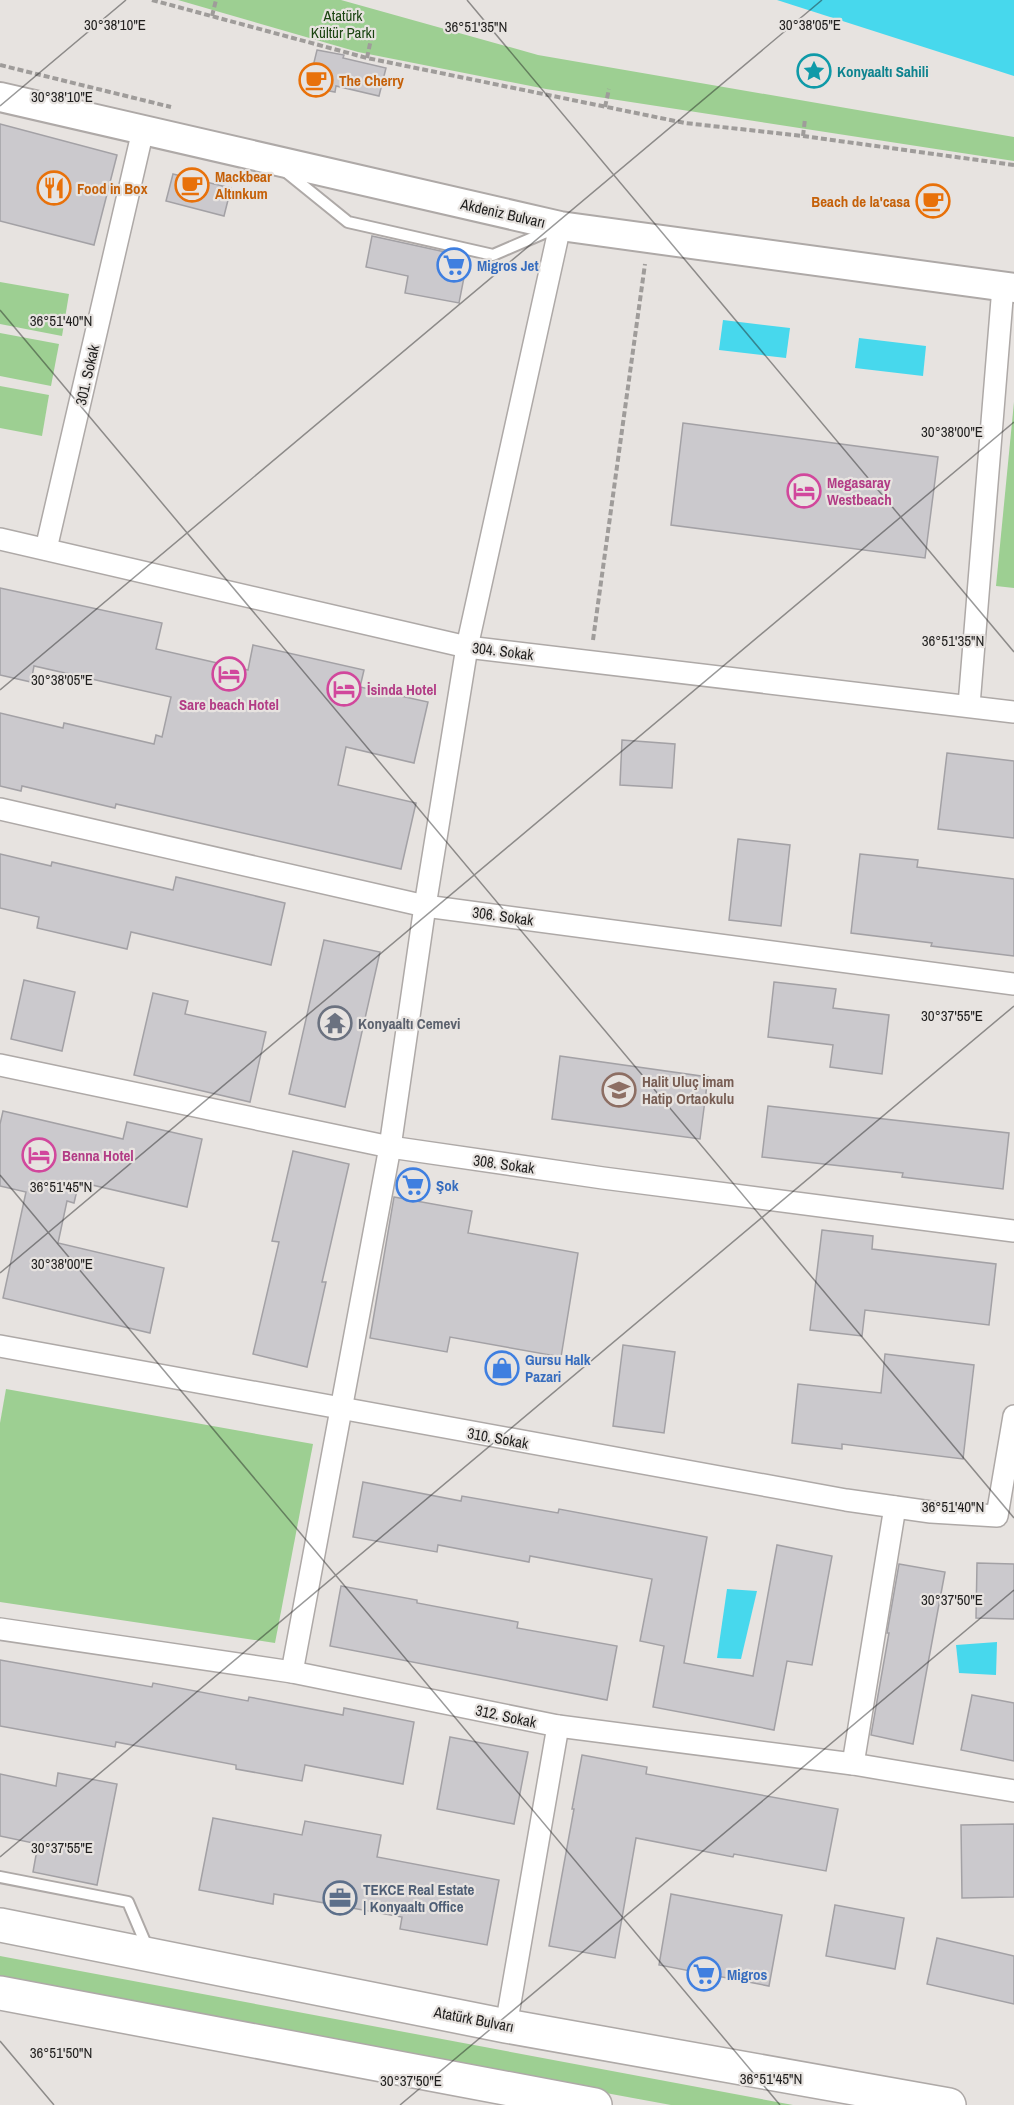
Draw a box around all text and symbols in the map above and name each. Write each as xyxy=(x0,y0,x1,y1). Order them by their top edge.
park label: Atatürk Kültür Parkı xyxy=(311,5,375,43)
text: 30°38'10"E xyxy=(84,14,146,35)
text: 30°38'05"E xyxy=(779,14,841,35)
text: 36°51'35"N xyxy=(445,16,507,37)
place icon: Konyaaltı Sahili xyxy=(796,53,832,89)
place label: Konyaaltı Sahili xyxy=(837,61,929,82)
cafe icon: The Cherry xyxy=(298,62,334,98)
place label: The Cherry xyxy=(339,70,404,91)
text: 30°38'10"E xyxy=(31,86,93,107)
place label: Mackbear Altınkum xyxy=(215,166,272,204)
cafe icon: Mackbear Altınkum xyxy=(174,167,210,203)
restaurant icon: Food in Box xyxy=(36,170,72,206)
place label: Food in Box xyxy=(77,178,148,199)
cafe icon: Beach de la'casa xyxy=(915,183,951,219)
place label: Beach de la'casa xyxy=(811,191,910,212)
street label: Akdeniz Bulvarı xyxy=(458,193,547,233)
supermarket icon: Migros Jet xyxy=(436,247,472,283)
place label: Migros Jet xyxy=(477,255,539,276)
text: 36°51'40"N xyxy=(30,310,92,331)
street label: 301. Sokak xyxy=(70,342,104,407)
text: 30°38'00"E xyxy=(921,421,983,442)
place label: Megasaray Westbeach xyxy=(827,472,892,510)
hotel icon: Megasaray Westbeach xyxy=(786,473,822,509)
text: 36°51'35"N xyxy=(922,630,984,651)
street label: 304. Sokak xyxy=(471,637,536,665)
hotel icon: Sare beach Hotel xyxy=(211,656,247,692)
text: 30°38'05"E xyxy=(31,669,93,690)
hotel icon: İsinda Hotel xyxy=(326,671,362,707)
place label: İsinda Hotel xyxy=(367,679,437,700)
place label: Sare beach Hotel xyxy=(179,694,279,715)
street label: 306. Sokak xyxy=(471,901,536,931)
temple icon: Konyaaltı Cemevi xyxy=(317,1005,353,1041)
text: 30°37'55"E xyxy=(921,1005,983,1026)
place label: Konyaaltı Cemevi xyxy=(358,1013,461,1034)
place label: Halit Uluç İmam Hatip Ortaokulu xyxy=(642,1071,734,1109)
school or university icon: Halit Uluç İmam Hatip Ortaokulu xyxy=(601,1072,637,1108)
hotel icon: Benna Hotel xyxy=(21,1137,57,1173)
place label: Benna Hotel xyxy=(62,1145,134,1166)
street label: 308. Sokak xyxy=(472,1149,537,1179)
supermarket icon: Şok xyxy=(395,1167,431,1203)
place label: Şok xyxy=(436,1175,459,1196)
text: 36°51'45"N xyxy=(30,1176,92,1197)
text: 30°38'00"E xyxy=(31,1253,93,1274)
place label: Gursu Halk Pazari xyxy=(525,1349,591,1387)
shop icon: Gursu Halk Pazari xyxy=(484,1350,520,1386)
street label: 310. Sokak xyxy=(466,1422,531,1454)
text: 36°51'40"N xyxy=(922,1496,984,1517)
text: 30°37'50"E xyxy=(921,1589,983,1610)
street label: 312. Sokak xyxy=(474,1699,539,1733)
text: 30°37'55"E xyxy=(31,1837,93,1858)
place label: TEKCE Real Estate | Konyaaltı Office xyxy=(363,1879,475,1917)
office icon: TEKCE Real Estate | Konyaaltı Office xyxy=(322,1880,358,1916)
supermarket icon: Migros xyxy=(686,1956,722,1992)
place label: Migros xyxy=(727,1964,767,1985)
street label: Atatürk Bulvarı xyxy=(431,2001,516,2037)
text: 36°51'50"N xyxy=(30,2042,92,2063)
text: 36°51'45"N xyxy=(740,2068,802,2089)
text: 30°37'50"E xyxy=(380,2070,442,2091)

